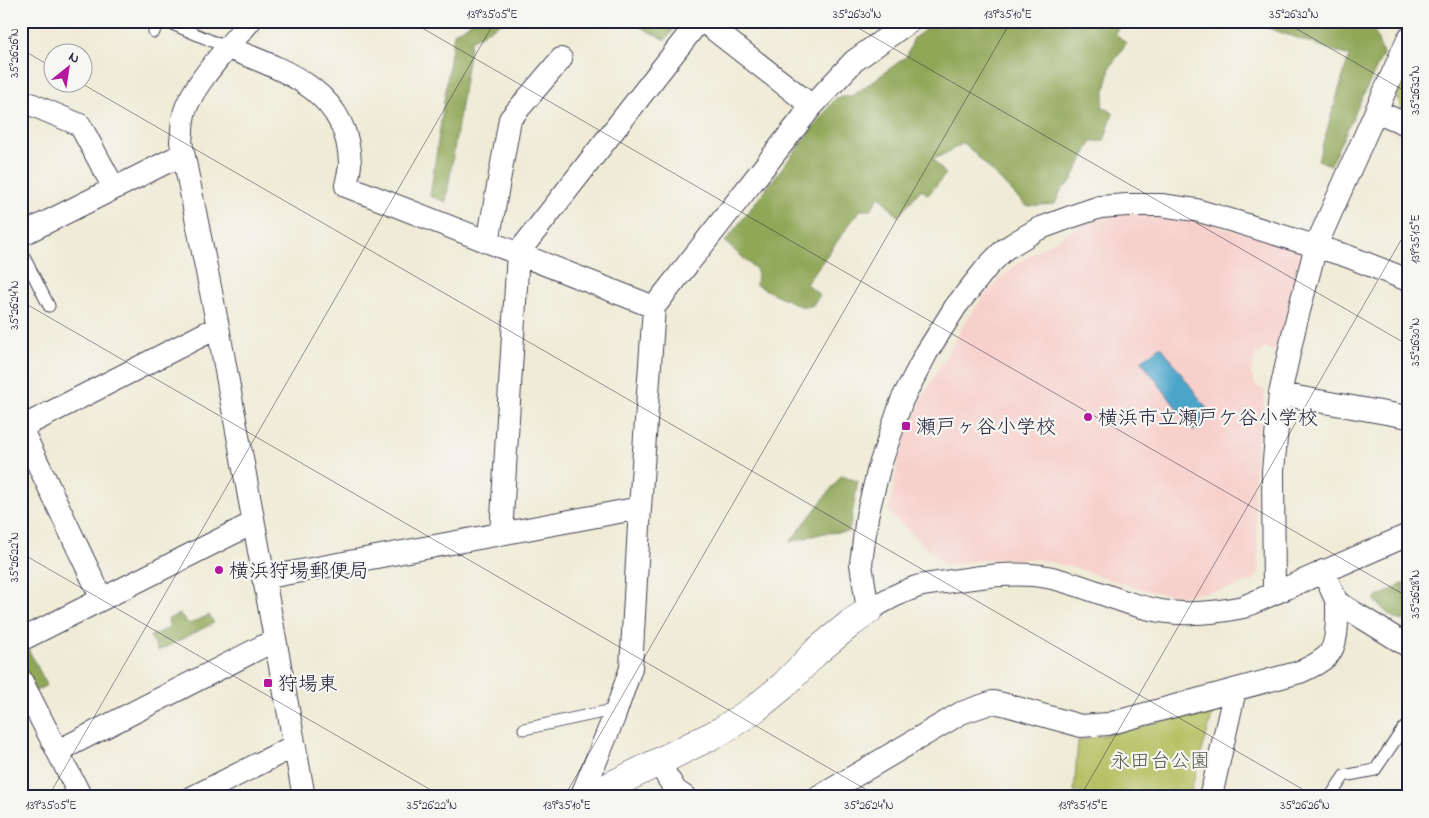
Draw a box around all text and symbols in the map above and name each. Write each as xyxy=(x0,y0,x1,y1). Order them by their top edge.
text: 139°35'05"E xyxy=(467,6,517,24)
text: 35°26'30"N xyxy=(833,6,881,24)
text: 139°35'10"E xyxy=(984,6,1032,24)
text: 35°26'32"N xyxy=(1269,6,1319,24)
text: 35°26'26"N xyxy=(6,28,24,78)
north arrow xyxy=(42,42,92,92)
text: N xyxy=(64,47,83,69)
text: 35°26'32"N xyxy=(1407,65,1425,115)
text: 139°35'15"E xyxy=(1407,214,1425,264)
text: 35°26'24"N xyxy=(6,280,24,330)
text: 35°26'30"N xyxy=(1407,318,1425,366)
place label: 横浜市立瀬戸ケ谷小学校 xyxy=(1098,405,1318,434)
marker: 横浜市立瀬戸ケ谷小学校 xyxy=(1082,411,1094,423)
place label: 瀬戸ヶ谷小学校 xyxy=(916,414,1056,443)
marker: 瀬戸ヶ谷小学校 xyxy=(900,420,912,432)
text: 35°26'22"N xyxy=(6,532,24,582)
place label: 横浜狩場郵便局 xyxy=(229,558,369,587)
marker: 横浜狩場郵便局 xyxy=(213,564,225,576)
text: 35°26'28"N xyxy=(1407,570,1425,618)
place label: 狩場東 xyxy=(278,671,338,700)
marker: 狩場東 xyxy=(262,677,274,689)
park label: 永田台公園 xyxy=(1110,748,1210,777)
text: 139°35'05"E xyxy=(26,797,76,815)
text: 35°26'22"N xyxy=(407,797,457,815)
text: 139°35'10"E xyxy=(543,797,591,815)
text: 35°26'24"N xyxy=(844,797,894,815)
text: 139°35'15"E xyxy=(1058,797,1108,815)
text: 35°26'26"N xyxy=(1280,797,1330,815)

